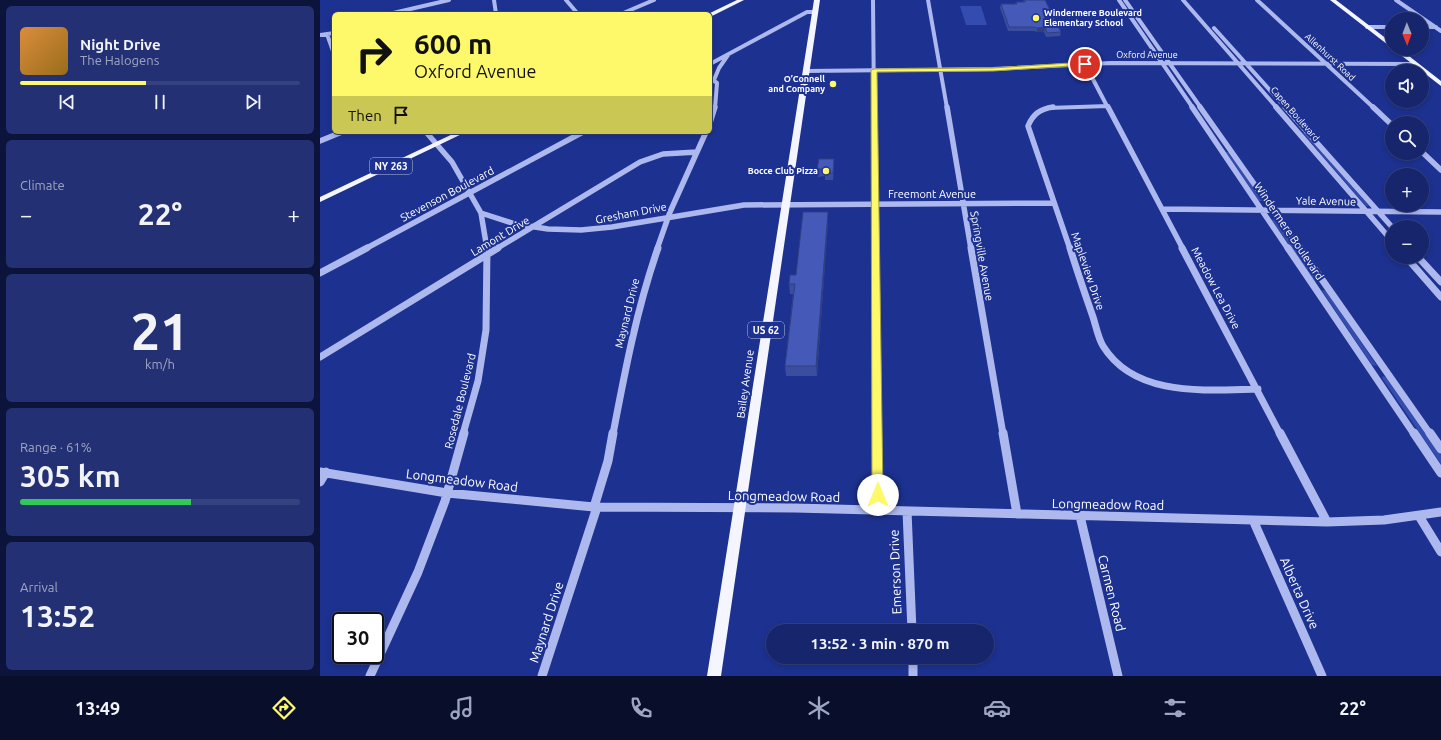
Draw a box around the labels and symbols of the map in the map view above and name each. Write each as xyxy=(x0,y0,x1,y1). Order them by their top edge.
place label: Windermere Boulevard Elementary School xyxy=(1044,8,1142,28)
north arrow xyxy=(1385,12,1429,56)
marker: Windermere Boulevard Elementary School xyxy=(1031,13,1041,23)
street label: Allenhurst Road xyxy=(1303,31,1357,83)
pin xyxy=(1068,47,1102,81)
street label: Oxford Avenue xyxy=(1116,50,1178,60)
place label: O’Connell and Company xyxy=(768,74,825,94)
marker: O’Connell and Company xyxy=(828,79,838,89)
street label: Capen Boulevard xyxy=(1269,85,1321,143)
road number: NY 263 xyxy=(370,158,412,174)
street label: Stevenson Boulevard xyxy=(398,164,496,224)
place label: Bocce Club Pizza xyxy=(748,166,818,176)
marker: Bocce Club Pizza xyxy=(821,166,831,176)
street label: Windermere Boulevard xyxy=(1252,180,1326,282)
street label: Freemont Avenue xyxy=(888,188,976,200)
street label: Yale Avenue xyxy=(1296,194,1356,208)
street label: Gresham Drive xyxy=(594,200,668,226)
street label: Springville Avenue xyxy=(968,210,996,302)
street label: Lamont Drive xyxy=(468,214,532,258)
street label: Mapleview Drive xyxy=(1069,230,1107,312)
street label: Meadow Lea Drive xyxy=(1189,245,1243,331)
street label: Maynard Drive xyxy=(613,277,641,349)
road number: US 62 xyxy=(748,322,784,338)
street label: Bailey Avenue xyxy=(734,349,756,419)
street label: Rosedale Boulevard xyxy=(442,352,478,450)
street label: Longmeadow Road xyxy=(405,466,519,494)
position arrow xyxy=(857,474,899,516)
street label: Longmeadow Road xyxy=(728,488,840,504)
street label: Longmeadow Road xyxy=(1052,496,1164,512)
street label: Emerson Drive xyxy=(887,529,903,615)
street label: Carmen Road xyxy=(1096,553,1128,633)
street label: Alberta Drive xyxy=(1278,555,1322,631)
street label: Maynard Drive xyxy=(526,580,566,664)
speed limit sign: 30 xyxy=(332,612,384,664)

